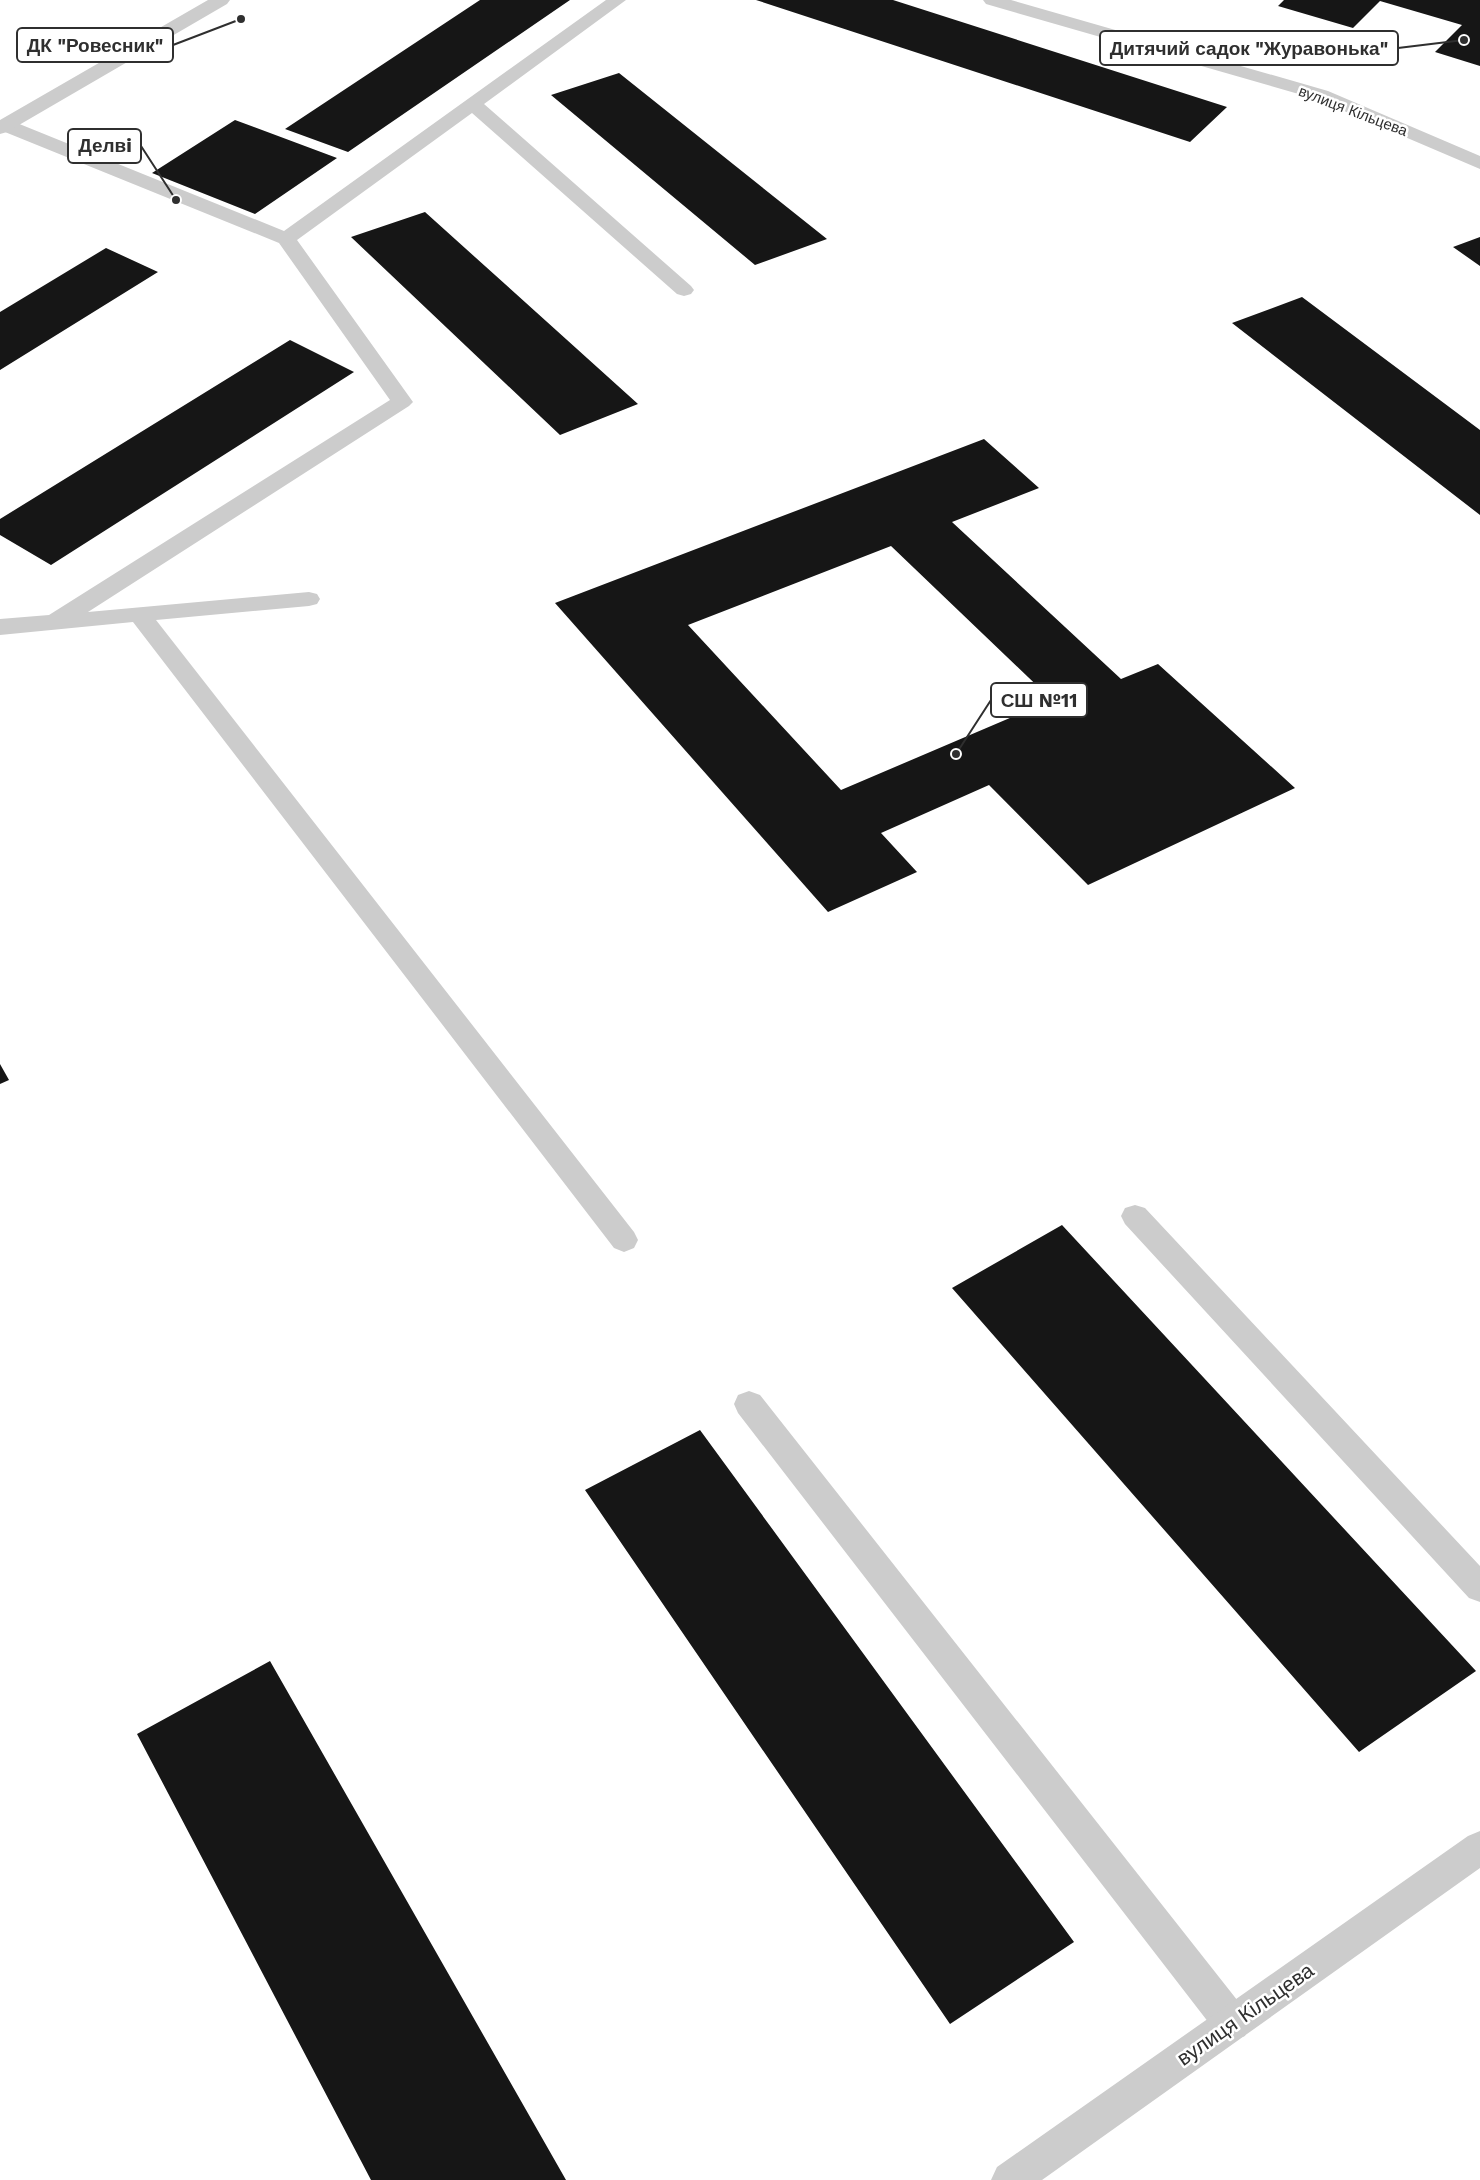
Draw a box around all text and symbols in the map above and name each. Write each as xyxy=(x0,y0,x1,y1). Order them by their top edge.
callout: ДК "Ровесник" xyxy=(17,28,173,62)
callout: Дитячий садок "Журавонька" xyxy=(1100,31,1398,65)
text: ДК "Ровесник" xyxy=(27,34,163,57)
text: Дитячий садок "Журавонька" xyxy=(1110,37,1388,60)
street label: вулиця Кільцева xyxy=(1296,82,1411,140)
callout: Делвi xyxy=(68,129,141,163)
text: Делвi xyxy=(78,134,132,157)
callout: СШ №11 xyxy=(991,683,1087,717)
text: СШ №11 xyxy=(1001,689,1077,712)
street label: вулиця Кільцева xyxy=(1172,1957,1319,2071)

